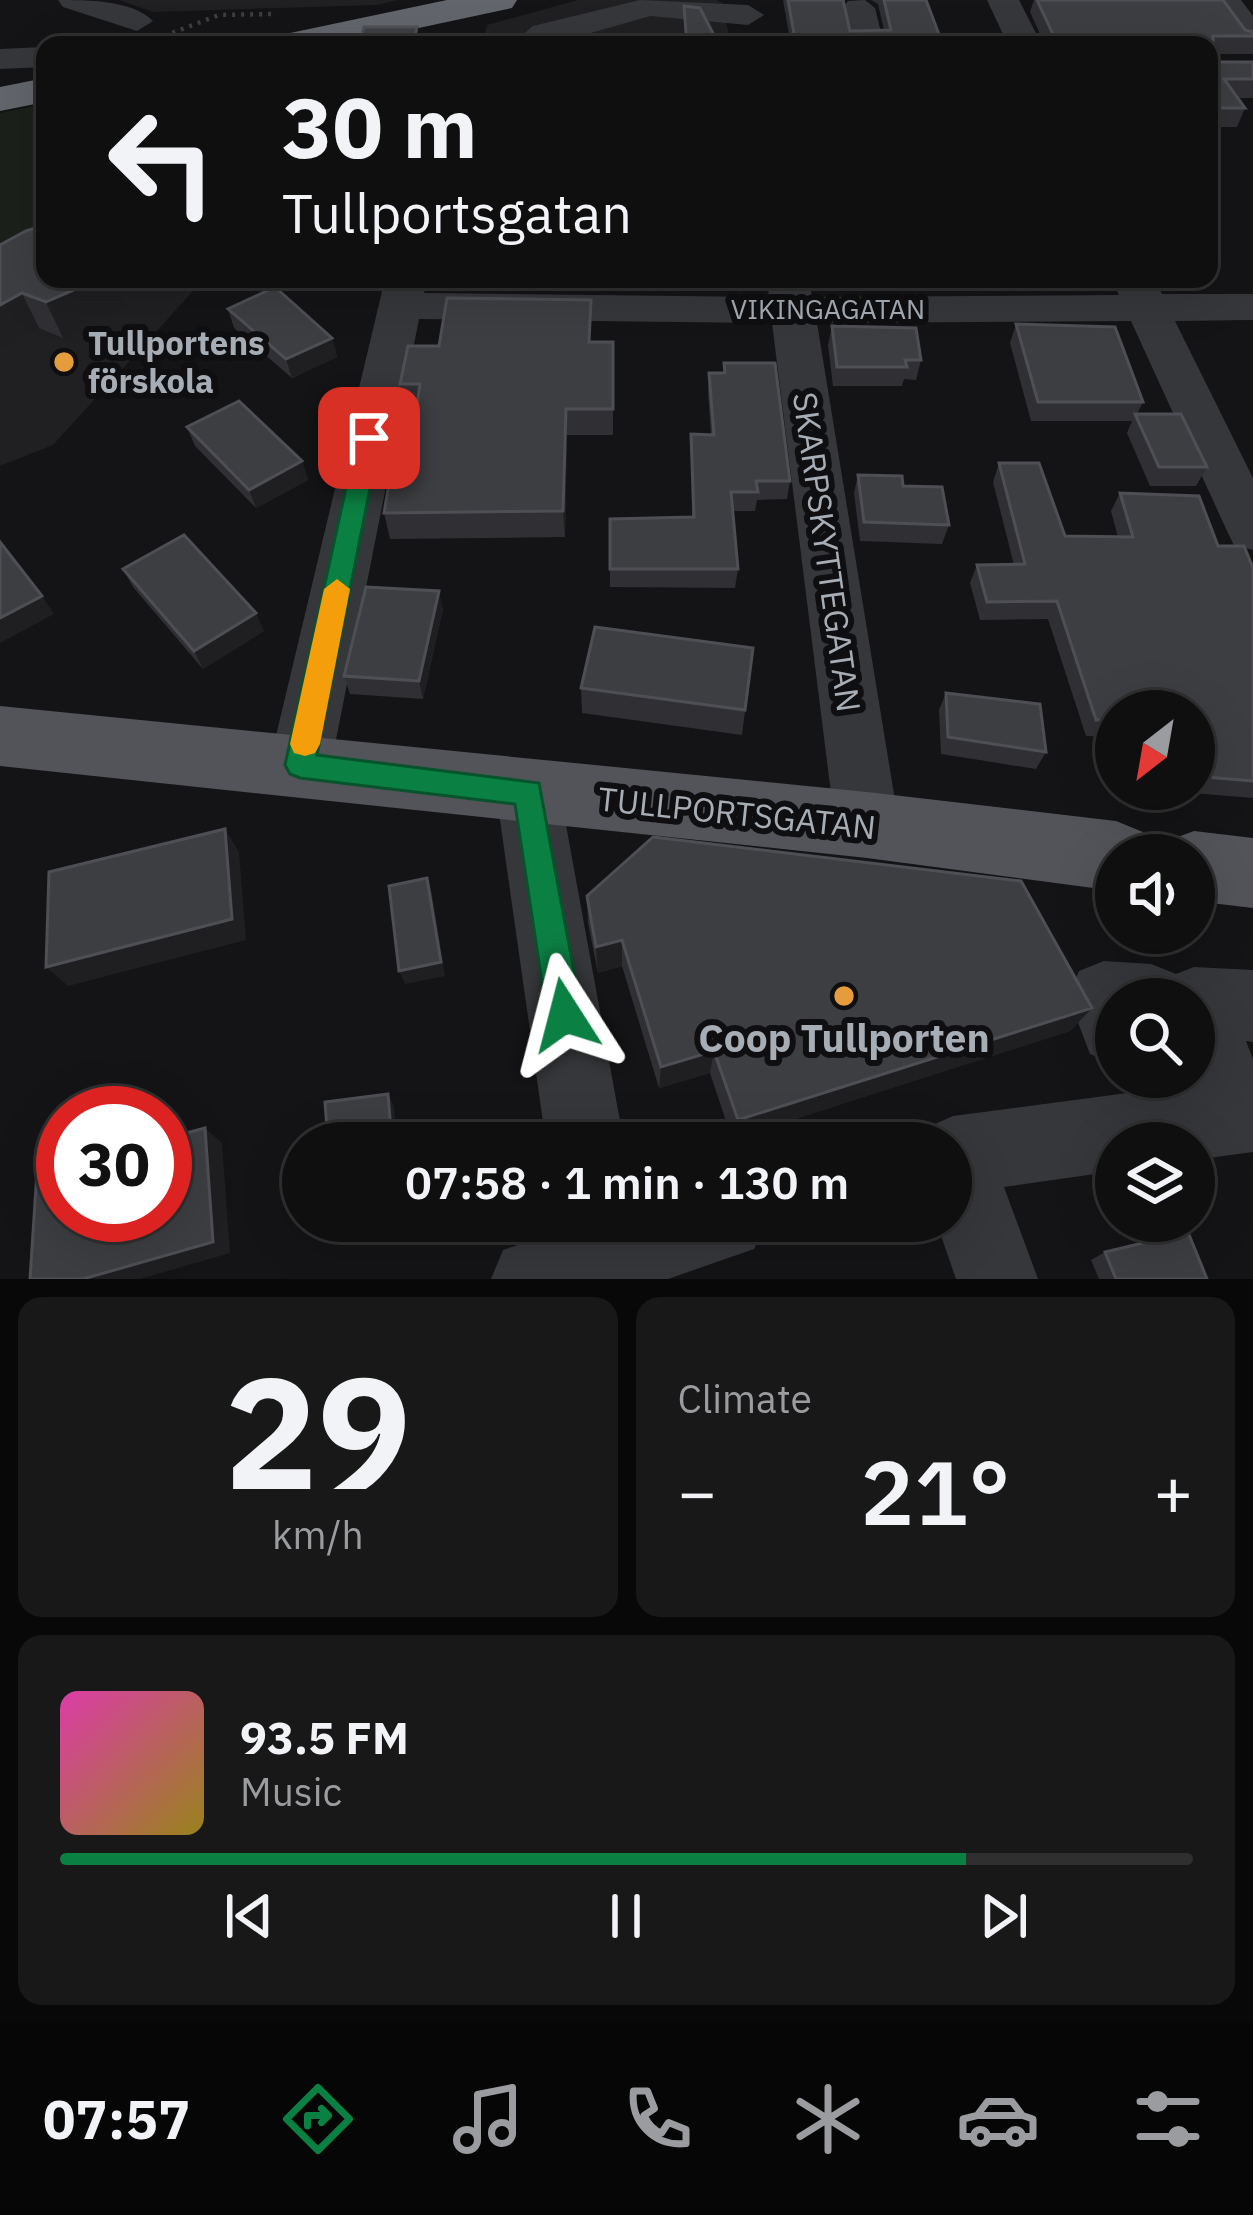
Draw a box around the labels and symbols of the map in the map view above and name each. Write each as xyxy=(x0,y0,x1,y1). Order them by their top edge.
street label: VIKINGAGATAN xyxy=(731,291,925,326)
place label: Tullportens förskola xyxy=(88,321,265,402)
marker: Tullportens förskola xyxy=(51,349,77,375)
pin xyxy=(318,387,420,489)
street label: SKARPSKYTTEGATAN xyxy=(784,389,871,715)
north arrow xyxy=(1095,690,1215,810)
street label: TULLPORTSGATAN xyxy=(596,777,878,848)
position arrow xyxy=(502,952,628,1078)
marker: Coop Tullporten xyxy=(831,983,857,1009)
place label: Coop Tullporten xyxy=(698,1012,990,1063)
speed limit sign: 30 xyxy=(36,1086,192,1242)

